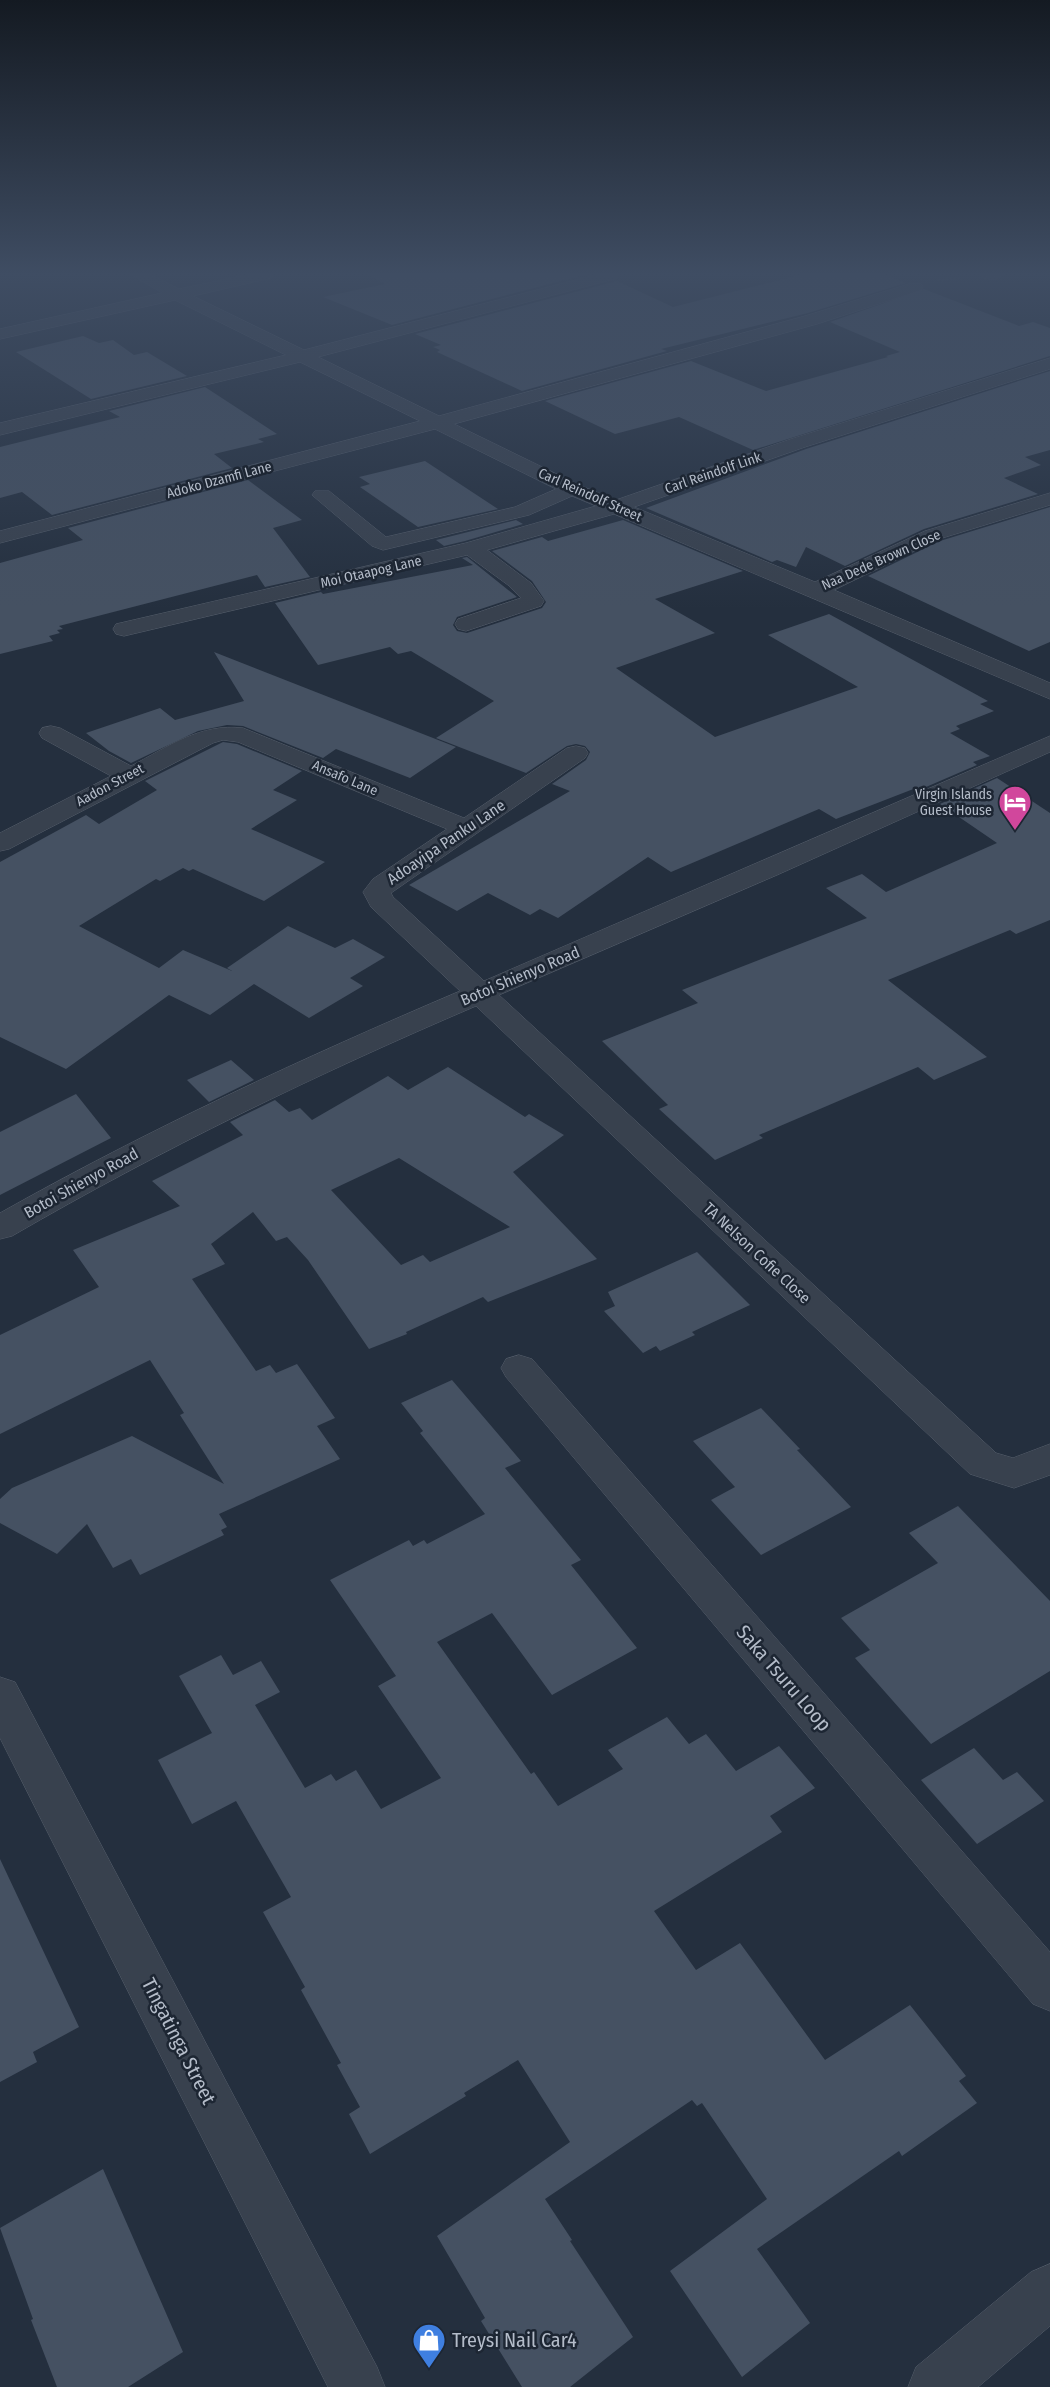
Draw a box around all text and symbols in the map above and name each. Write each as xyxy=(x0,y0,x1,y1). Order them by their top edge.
street label: Carl Reindolf Link xyxy=(663,448,764,497)
street label: Adoko Dzamfi Lane xyxy=(165,458,274,502)
street label: Carl Reindolf Street xyxy=(536,465,645,526)
street label: Naa Dede Brown Close xyxy=(819,526,943,594)
street label: Moi Otaapog Lane xyxy=(319,552,423,592)
street label: Ansafo Lane xyxy=(310,757,380,799)
street label: Aadon Street xyxy=(73,760,147,810)
hotel icon: Virgin Islands Guest House xyxy=(997,784,1033,831)
place label: Virgin Islands Guest House xyxy=(915,786,992,819)
street label: Adoayipa Panku Lane xyxy=(383,795,509,889)
street label: Botoi Shienyo Road xyxy=(458,942,582,1010)
street label: Botoi Shienyo Road xyxy=(21,1144,141,1222)
street label: TA Nelson Cofie Close xyxy=(699,1198,815,1308)
street label: Saka Tsuru Loop xyxy=(731,1620,837,1736)
street label: Tingatinga Street xyxy=(137,1974,221,2109)
shop icon: Treysi Nail Car4 xyxy=(411,2322,447,2369)
place label: Treysi Nail Car4 xyxy=(452,2328,577,2352)

